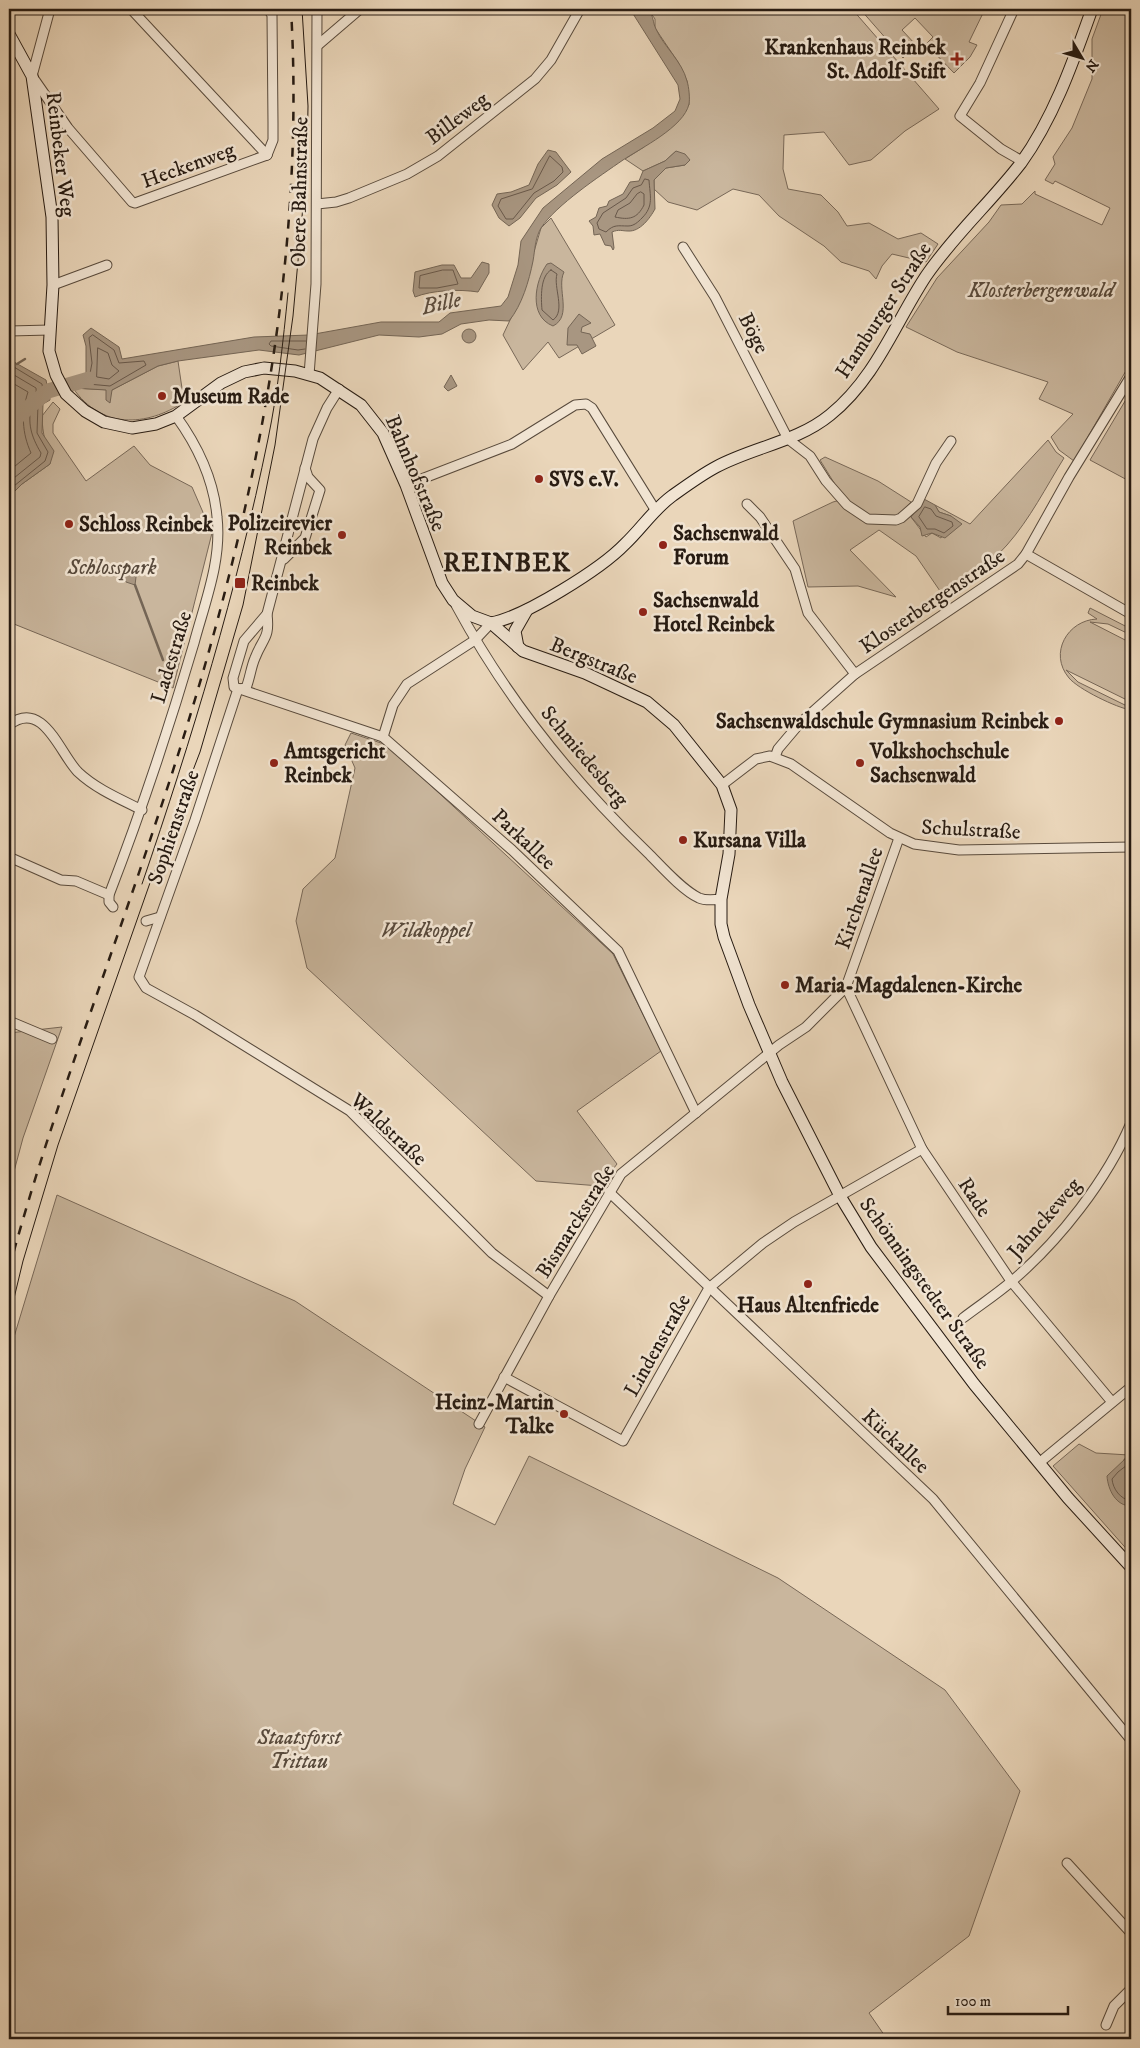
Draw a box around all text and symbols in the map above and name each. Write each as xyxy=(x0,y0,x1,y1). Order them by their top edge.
north arrow xyxy=(1058,32,1108,82)
place label: Krankenhaus Reinbek St. Adolf-Stift xyxy=(764,35,947,85)
marker: Krankenhaus Reinbek St. Adolf-Stift xyxy=(950,52,964,66)
text: N xyxy=(1081,55,1102,76)
street label: Billeweg xyxy=(421,86,495,151)
street label: Reinbeker Weg xyxy=(39,90,81,219)
street label: Obere Bahnstraße xyxy=(286,116,314,267)
street label: Heckenweg xyxy=(138,137,239,195)
street label: Hamburger Straße xyxy=(830,237,938,384)
park label: Klosterbergenwald xyxy=(967,278,1117,304)
water label: Bille xyxy=(418,286,464,321)
street label: Böge xyxy=(732,309,774,359)
place label: Museum Rade xyxy=(172,384,290,410)
marker: Museum Rade xyxy=(156,390,168,402)
street label: Bahnhofstraße xyxy=(379,411,451,536)
place label: SVS e.V. xyxy=(549,467,619,493)
marker: SVS e.V. xyxy=(533,473,545,485)
place label: Polizeirevier Reinbek xyxy=(227,511,333,561)
place label: Schloss Reinbek xyxy=(79,512,214,538)
marker: Schloss Reinbek xyxy=(63,518,75,530)
place label: Sachsenwald Forum xyxy=(673,521,779,571)
marker: Polizeirevier Reinbek xyxy=(336,529,348,541)
marker: Sachsenwald Forum xyxy=(657,539,669,551)
street label: Klosterbergenstraße xyxy=(855,543,1010,660)
district label: REINBEK xyxy=(443,547,571,580)
park label: Schlosspark xyxy=(67,555,157,581)
place label: Reinbek xyxy=(251,571,319,597)
marker: Reinbek xyxy=(233,576,247,590)
place label: Sachsenwald Hotel Reinbek xyxy=(653,588,775,638)
marker: Sachsenwald Hotel Reinbek xyxy=(637,606,649,618)
street label: Ladestraße xyxy=(146,608,198,707)
street label: Bergstraße xyxy=(546,632,641,690)
street label: Schmiedesberg xyxy=(535,701,634,813)
place label: Sachsenwaldschule Gymnasium Reinbek xyxy=(716,709,1050,735)
marker: Sachsenwaldschule Gymnasium Reinbek xyxy=(1053,715,1065,727)
place label: Amtsgericht Reinbek xyxy=(283,739,386,789)
place label: Volkshochschule Sachsenwald xyxy=(869,739,1010,789)
marker: Amtsgericht Reinbek xyxy=(268,757,280,769)
marker: Volkshochschule Sachsenwald xyxy=(854,757,866,769)
street label: Sophienstraße xyxy=(142,766,206,888)
street label: Parkallee xyxy=(486,804,561,876)
street label: Schulstraße xyxy=(921,814,1021,846)
place label: Kursana Villa xyxy=(693,828,807,854)
marker: Kursana Villa xyxy=(677,834,689,846)
street label: Kirchenallee xyxy=(830,843,890,953)
park label: Wildkoppel xyxy=(381,918,474,944)
place label: Maria-Magdalenen-Kirche xyxy=(795,973,1022,999)
marker: Maria-Magdalenen-Kirche xyxy=(779,979,791,991)
street label: Waldstraße xyxy=(344,1087,432,1172)
street label: Bismarckstraße xyxy=(531,1160,621,1283)
street label: Jahnckeweg xyxy=(1001,1172,1088,1266)
street label: Rade xyxy=(952,1173,997,1223)
street label: Schönningstedter Straße xyxy=(853,1193,996,1375)
marker: Haus Altenfriede xyxy=(802,1278,814,1290)
street label: Lindenstraße xyxy=(619,1289,697,1401)
place label: Haus Altenfriede xyxy=(737,1293,879,1319)
place label: Heinz-Martin Talke xyxy=(435,1390,555,1440)
street label: Kückallee xyxy=(856,1404,935,1480)
marker: Heinz-Martin Talke xyxy=(558,1408,570,1420)
park label: Staatsforst Trittau xyxy=(256,1725,342,1775)
scale bar xyxy=(948,1983,1068,2015)
text: 100 m xyxy=(955,1992,991,2011)

